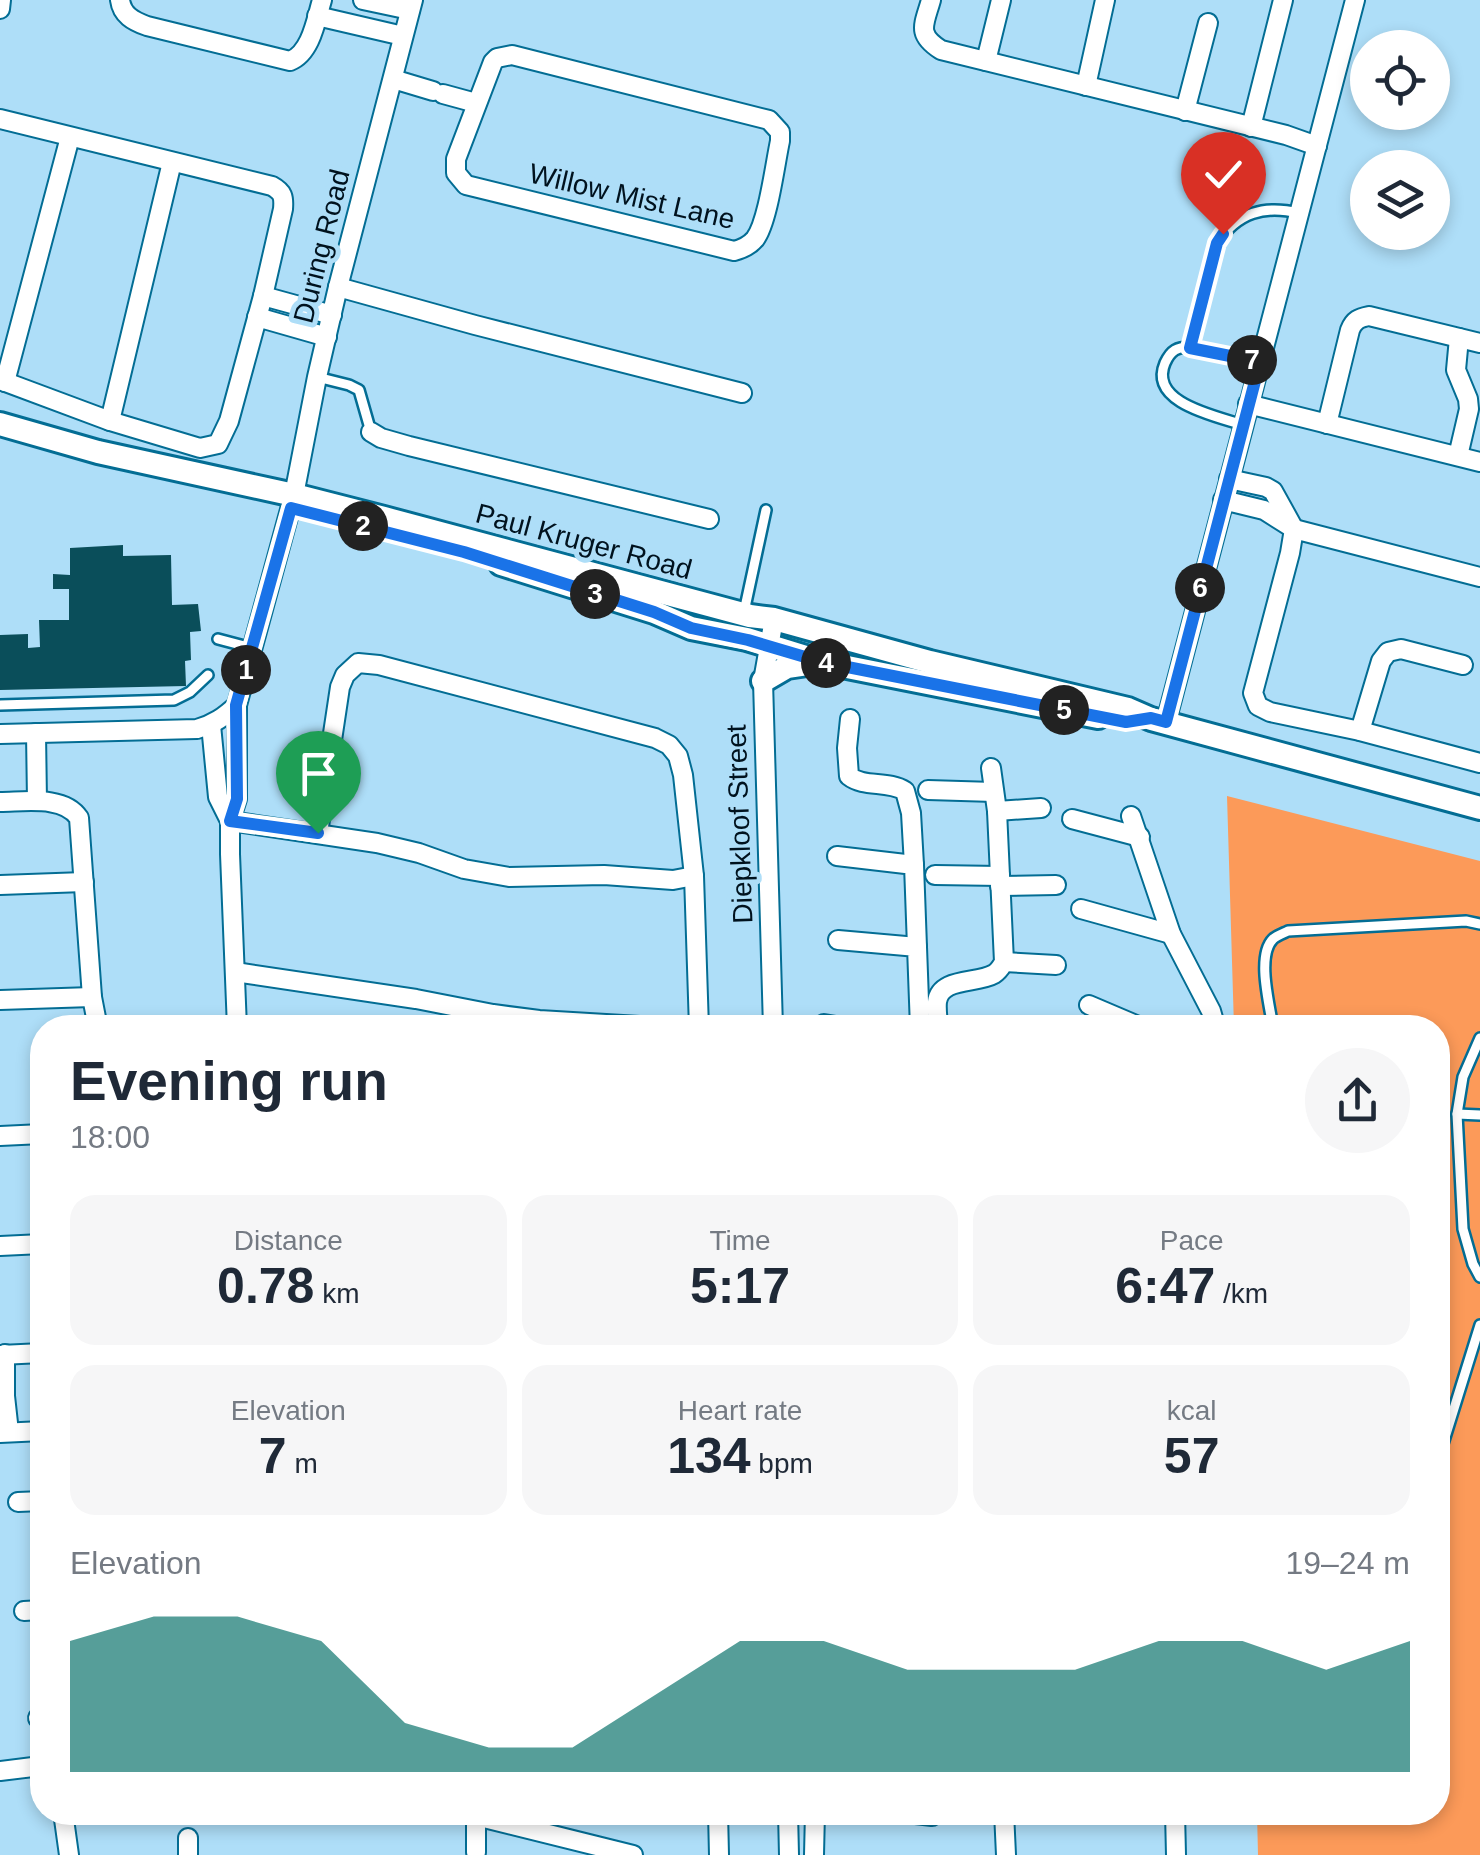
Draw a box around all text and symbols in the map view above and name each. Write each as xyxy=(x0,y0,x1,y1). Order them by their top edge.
map controls xyxy=(1350,30,1450,250)
button: locate xyxy=(1350,30,1450,130)
pin xyxy=(1181,132,1266,235)
icon: check xyxy=(1196,147,1251,202)
button: layers xyxy=(1350,150,1450,250)
street label: Willow Mist Lane xyxy=(526,158,738,235)
street label: During Road xyxy=(287,166,356,326)
pin: 7 xyxy=(1227,335,1277,385)
text: 7 xyxy=(1244,344,1260,375)
street label: Paul Kruger Road xyxy=(472,498,695,585)
pin: 2 xyxy=(338,501,388,551)
text: 2 xyxy=(355,510,371,541)
pin: 6 xyxy=(1175,563,1225,613)
pin: 3 xyxy=(570,569,620,619)
text: 6 xyxy=(1192,572,1208,603)
text: 3 xyxy=(587,578,603,609)
pin: 4 xyxy=(801,638,851,688)
pin: 1 xyxy=(221,645,271,695)
text: 4 xyxy=(818,647,834,678)
text: 1 xyxy=(238,654,254,685)
pin: 5 xyxy=(1039,685,1089,735)
text: 5 xyxy=(1056,694,1072,725)
street label: Diepkloof Street xyxy=(721,724,758,924)
pin xyxy=(276,731,361,834)
icon: arrive xyxy=(291,746,346,801)
button: share xyxy=(1305,1048,1410,1153)
text: Evening run xyxy=(70,1050,388,1112)
text: 18:00 xyxy=(70,1119,150,1155)
text: Distance xyxy=(234,1225,343,1256)
text: Time xyxy=(709,1225,771,1256)
text: Pace xyxy=(1160,1225,1224,1256)
text: 0.78 xyxy=(217,1258,314,1314)
text: 5:17 xyxy=(690,1258,790,1314)
text: 6:47 xyxy=(1115,1258,1215,1314)
text: km xyxy=(314,1278,360,1309)
text: /km xyxy=(1215,1278,1268,1309)
text: Elevation xyxy=(231,1395,346,1426)
text: Heart rate xyxy=(678,1395,802,1426)
text: kcal xyxy=(1167,1395,1217,1426)
text: 7 xyxy=(259,1428,287,1484)
text: 134 xyxy=(667,1428,751,1484)
text: 57 xyxy=(1164,1428,1219,1484)
text: m xyxy=(287,1448,318,1479)
text: bpm xyxy=(751,1448,813,1479)
text: Elevation xyxy=(70,1545,202,1581)
text: 19–24 m xyxy=(1285,1545,1410,1581)

